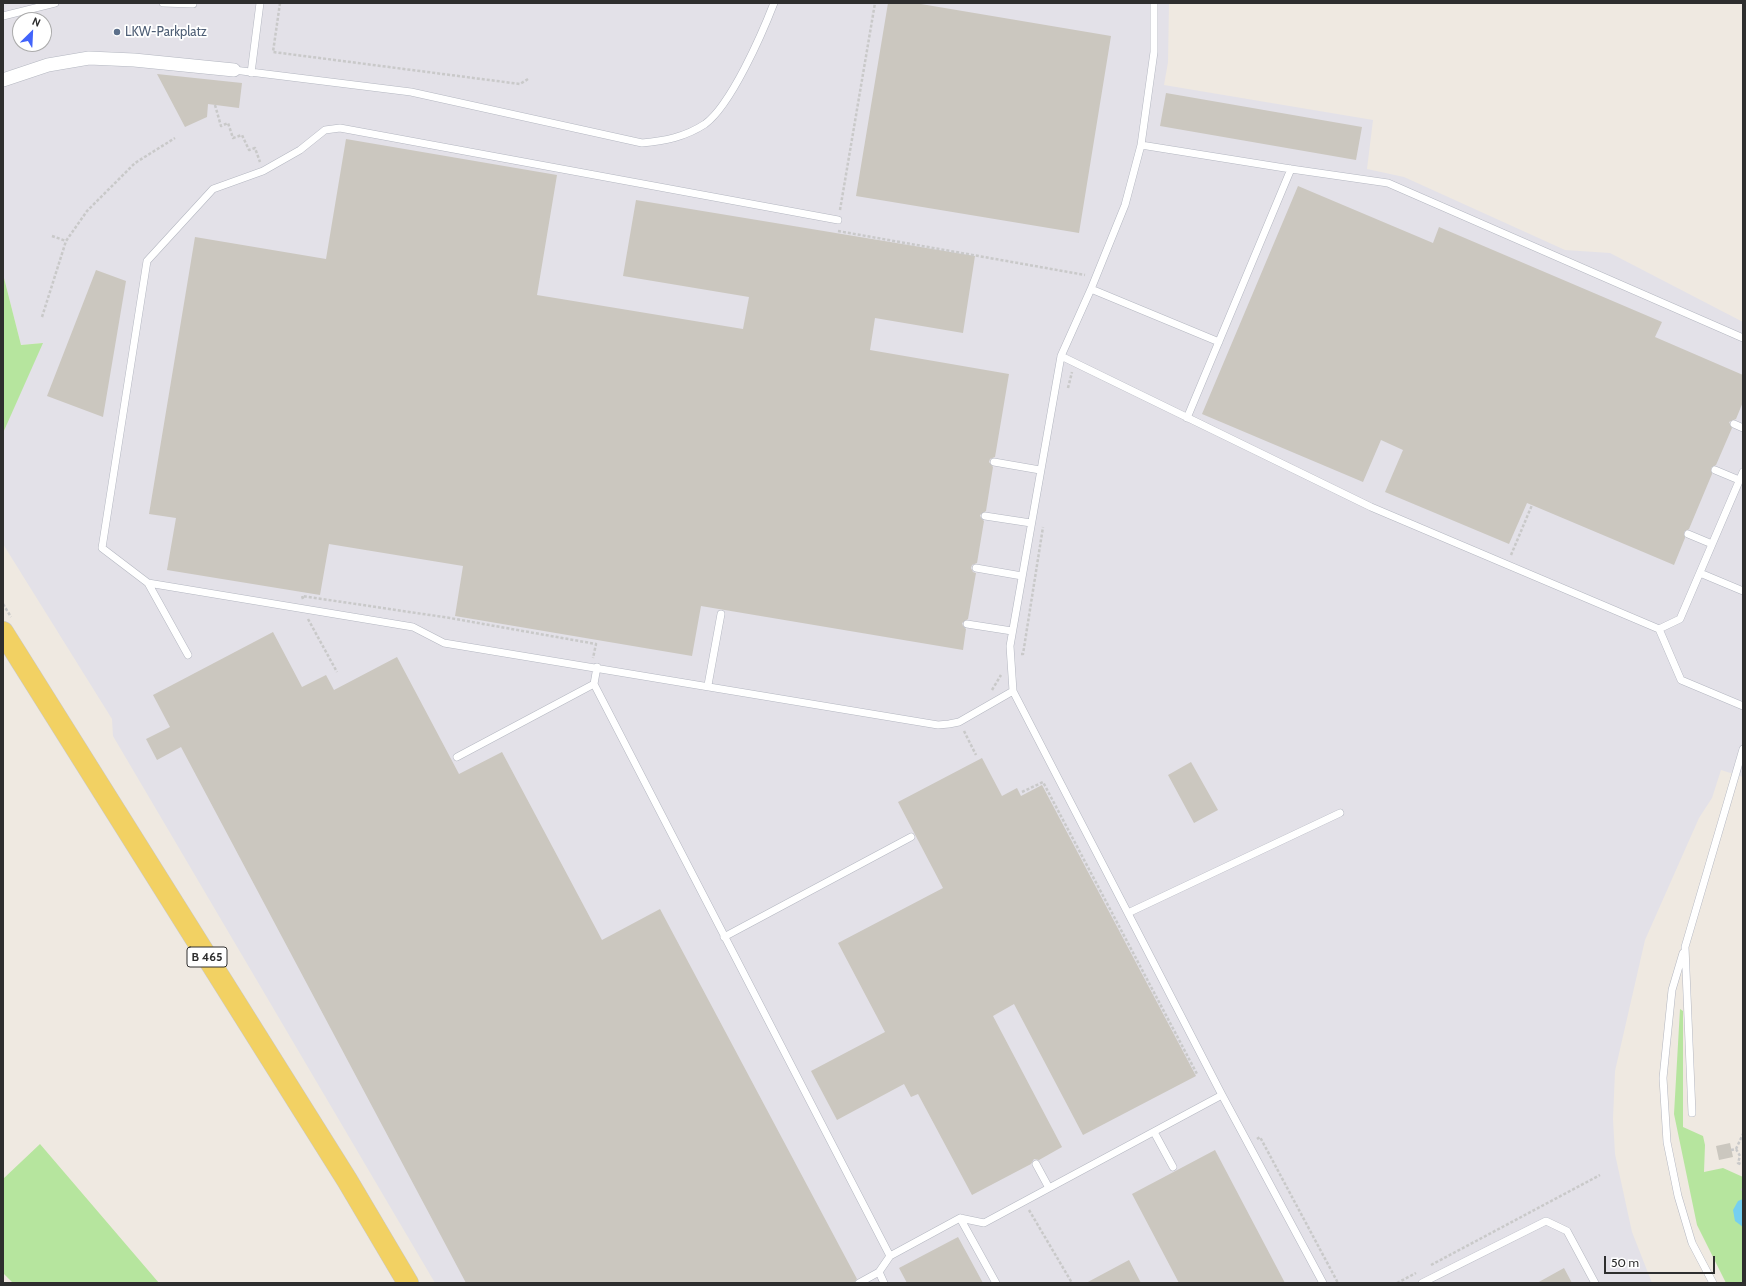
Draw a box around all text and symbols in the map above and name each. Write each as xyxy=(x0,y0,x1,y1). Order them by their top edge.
north arrow xyxy=(12,12,52,52)
text: N xyxy=(30,14,43,30)
place label: LKW-Parkplatz xyxy=(125,24,207,40)
marker: LKW-Parkplatz xyxy=(112,27,122,37)
road number: B 465 xyxy=(187,947,227,967)
scale bar xyxy=(1606,1248,1717,1274)
text: 50 m xyxy=(1611,1255,1639,1270)

